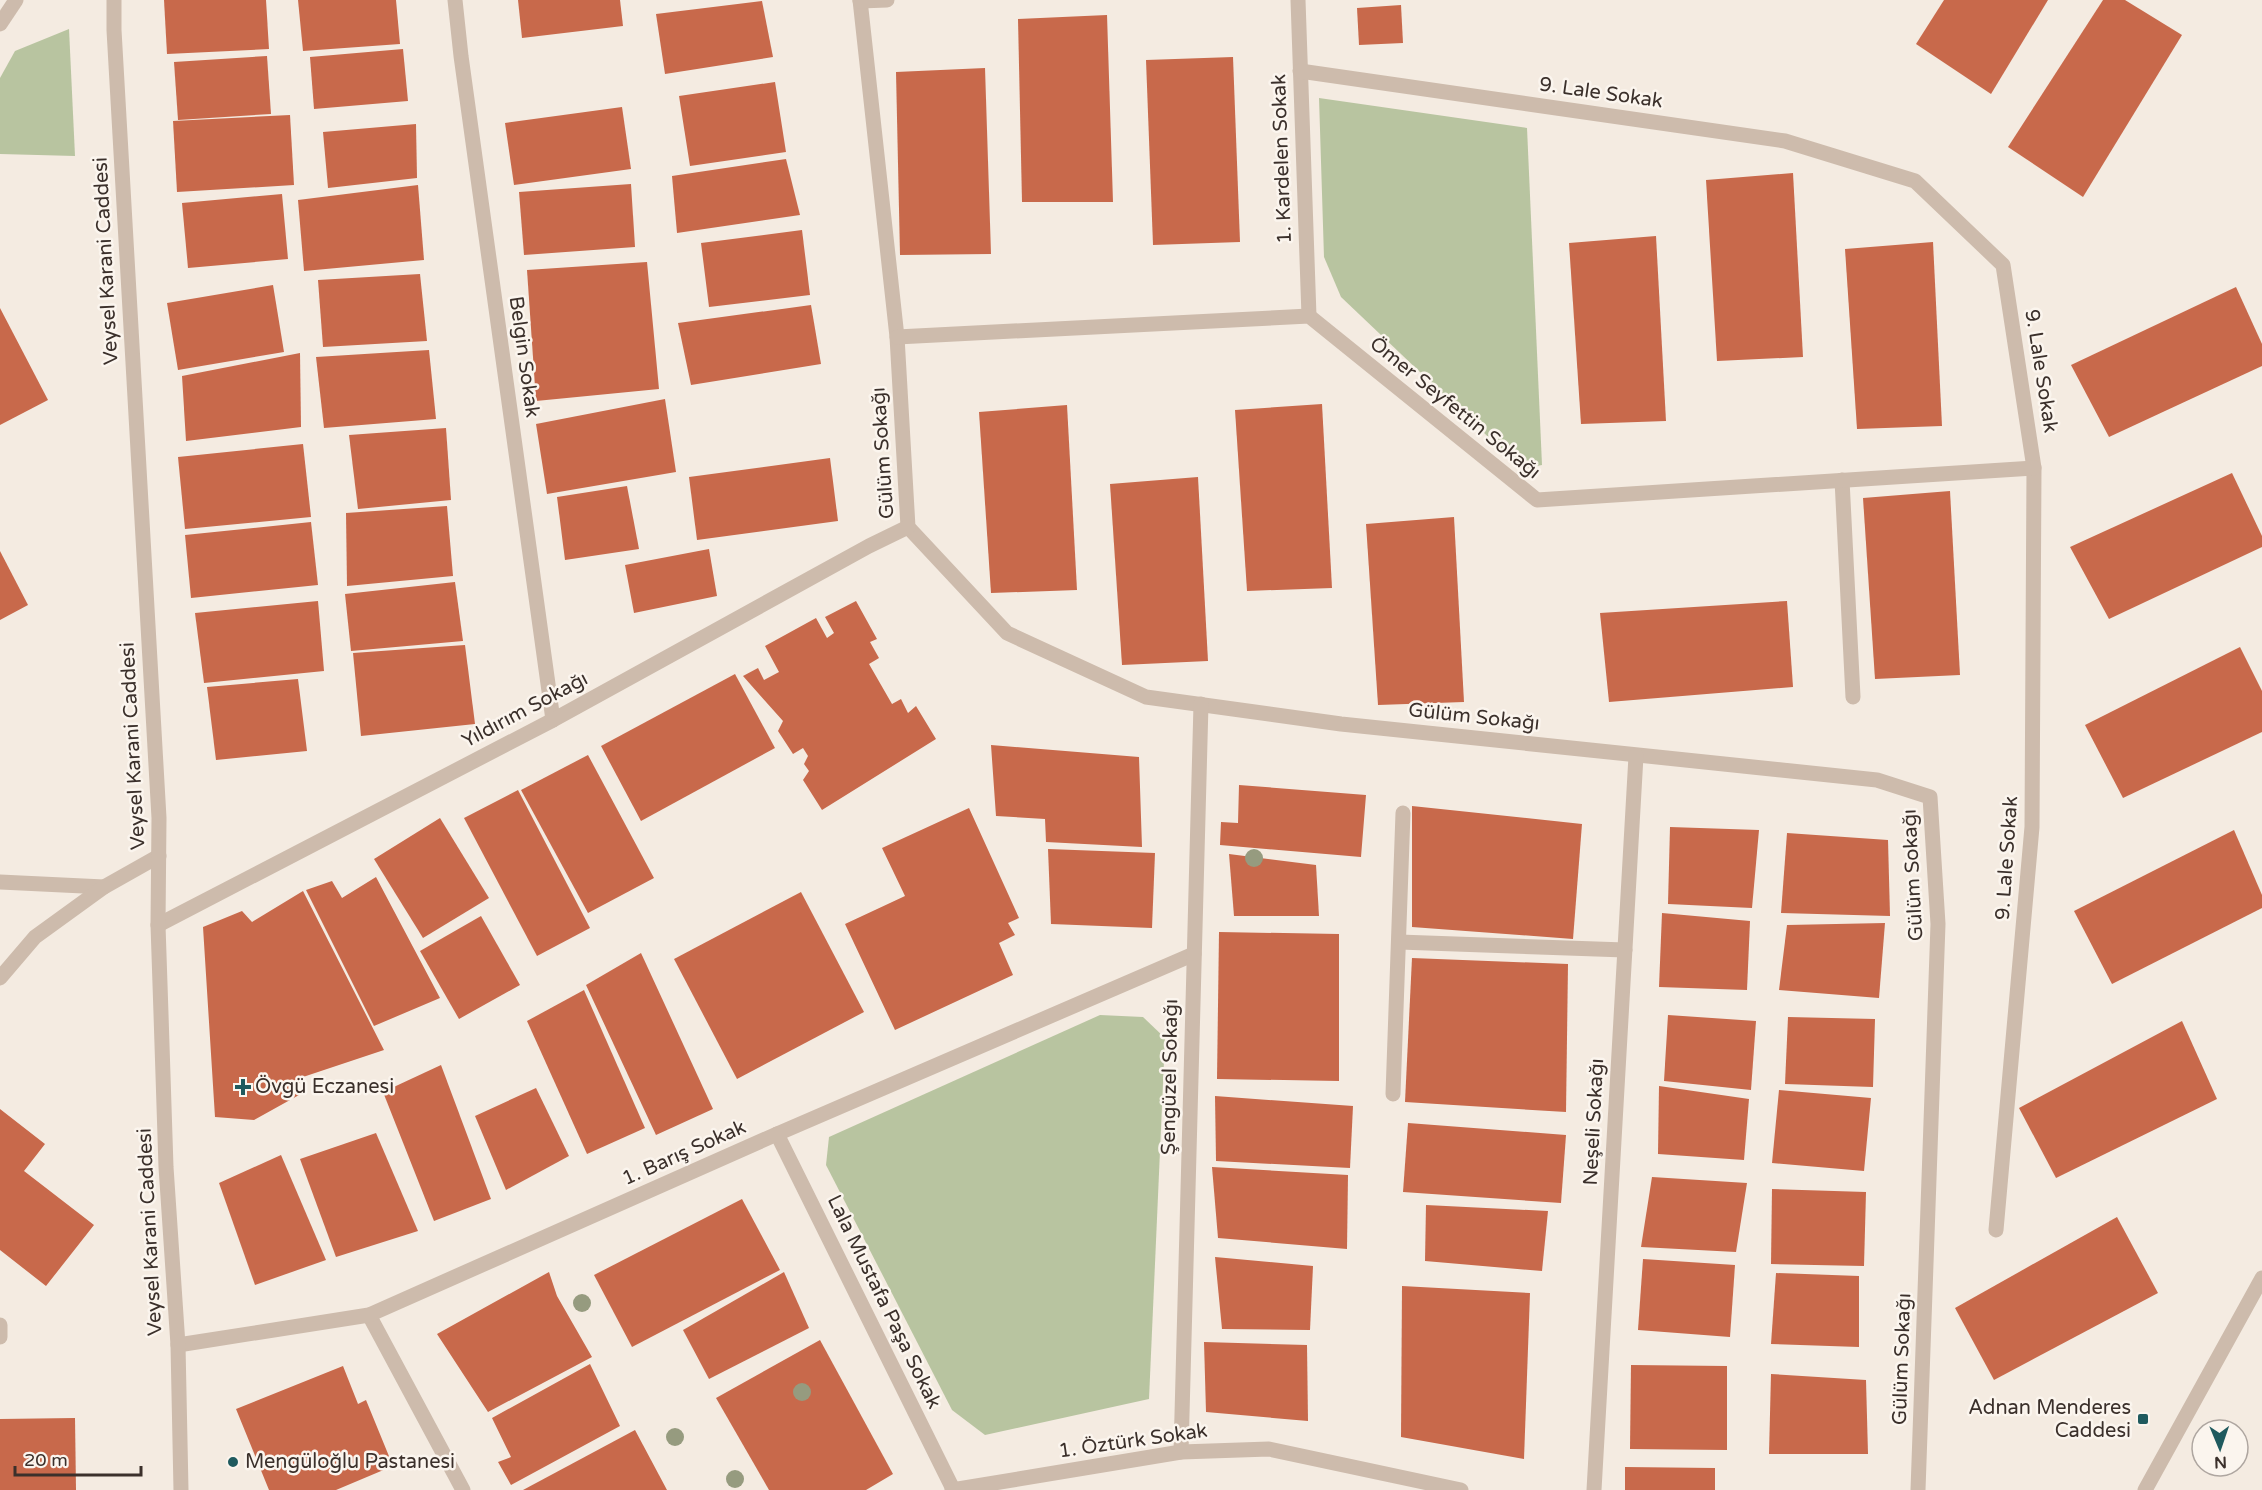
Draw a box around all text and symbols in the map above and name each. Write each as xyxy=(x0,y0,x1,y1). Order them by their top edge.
street label: 9. Lale Sokak xyxy=(1538,72,1664,114)
street label: 1. Kardelen Sokak xyxy=(1267,74,1297,244)
street label: Veysel Karani Caddesi xyxy=(89,156,123,366)
street label: Belgin Sokak xyxy=(504,295,544,419)
street label: 9. Lale Sokak xyxy=(2019,308,2063,434)
street label: Ömer Seyfettin Sokağı xyxy=(1365,331,1546,484)
street label: Gülüm Sokağı xyxy=(866,386,900,520)
street label: Veysel Karani Caddesi xyxy=(116,641,150,851)
street label: Yıldırım Sokağı xyxy=(458,667,592,753)
street label: Gülüm Sokağı xyxy=(1407,698,1541,736)
street label: 9. Lale Sokak xyxy=(1991,795,2023,921)
street label: Gülüm Sokağı xyxy=(1898,808,1928,942)
street label: Şengüzel Sokağı xyxy=(1157,999,1183,1155)
street label: Neşeli Sokağı xyxy=(1579,1058,1609,1186)
place label: Övgü Eczanesi xyxy=(255,1074,394,1099)
marker: Övgü Eczanesi xyxy=(236,1080,250,1094)
street label: 1. Barış Sokak xyxy=(618,1115,750,1191)
street label: Veysel Karani Caddesi xyxy=(133,1127,167,1337)
street label: Lala Mustafa Paşa Sokak xyxy=(822,1191,946,1413)
street label: Gülüm Sokağı xyxy=(1888,1293,1916,1425)
place label: Adnan Menderes Caddesi xyxy=(1968,1396,2131,1443)
marker: Adnan Menderes Caddesi xyxy=(2136,1412,2150,1426)
street label: 1. Öztürk Sokak xyxy=(1057,1418,1209,1463)
north arrow xyxy=(2190,1418,2250,1478)
scale bar xyxy=(15,1439,141,1477)
text: 20 m xyxy=(24,1449,68,1471)
place label: Mengüloğlu Pastanesi xyxy=(245,1450,455,1474)
text: N xyxy=(2214,1452,2227,1472)
marker: Mengüloğlu Pastanesi xyxy=(226,1455,240,1469)

